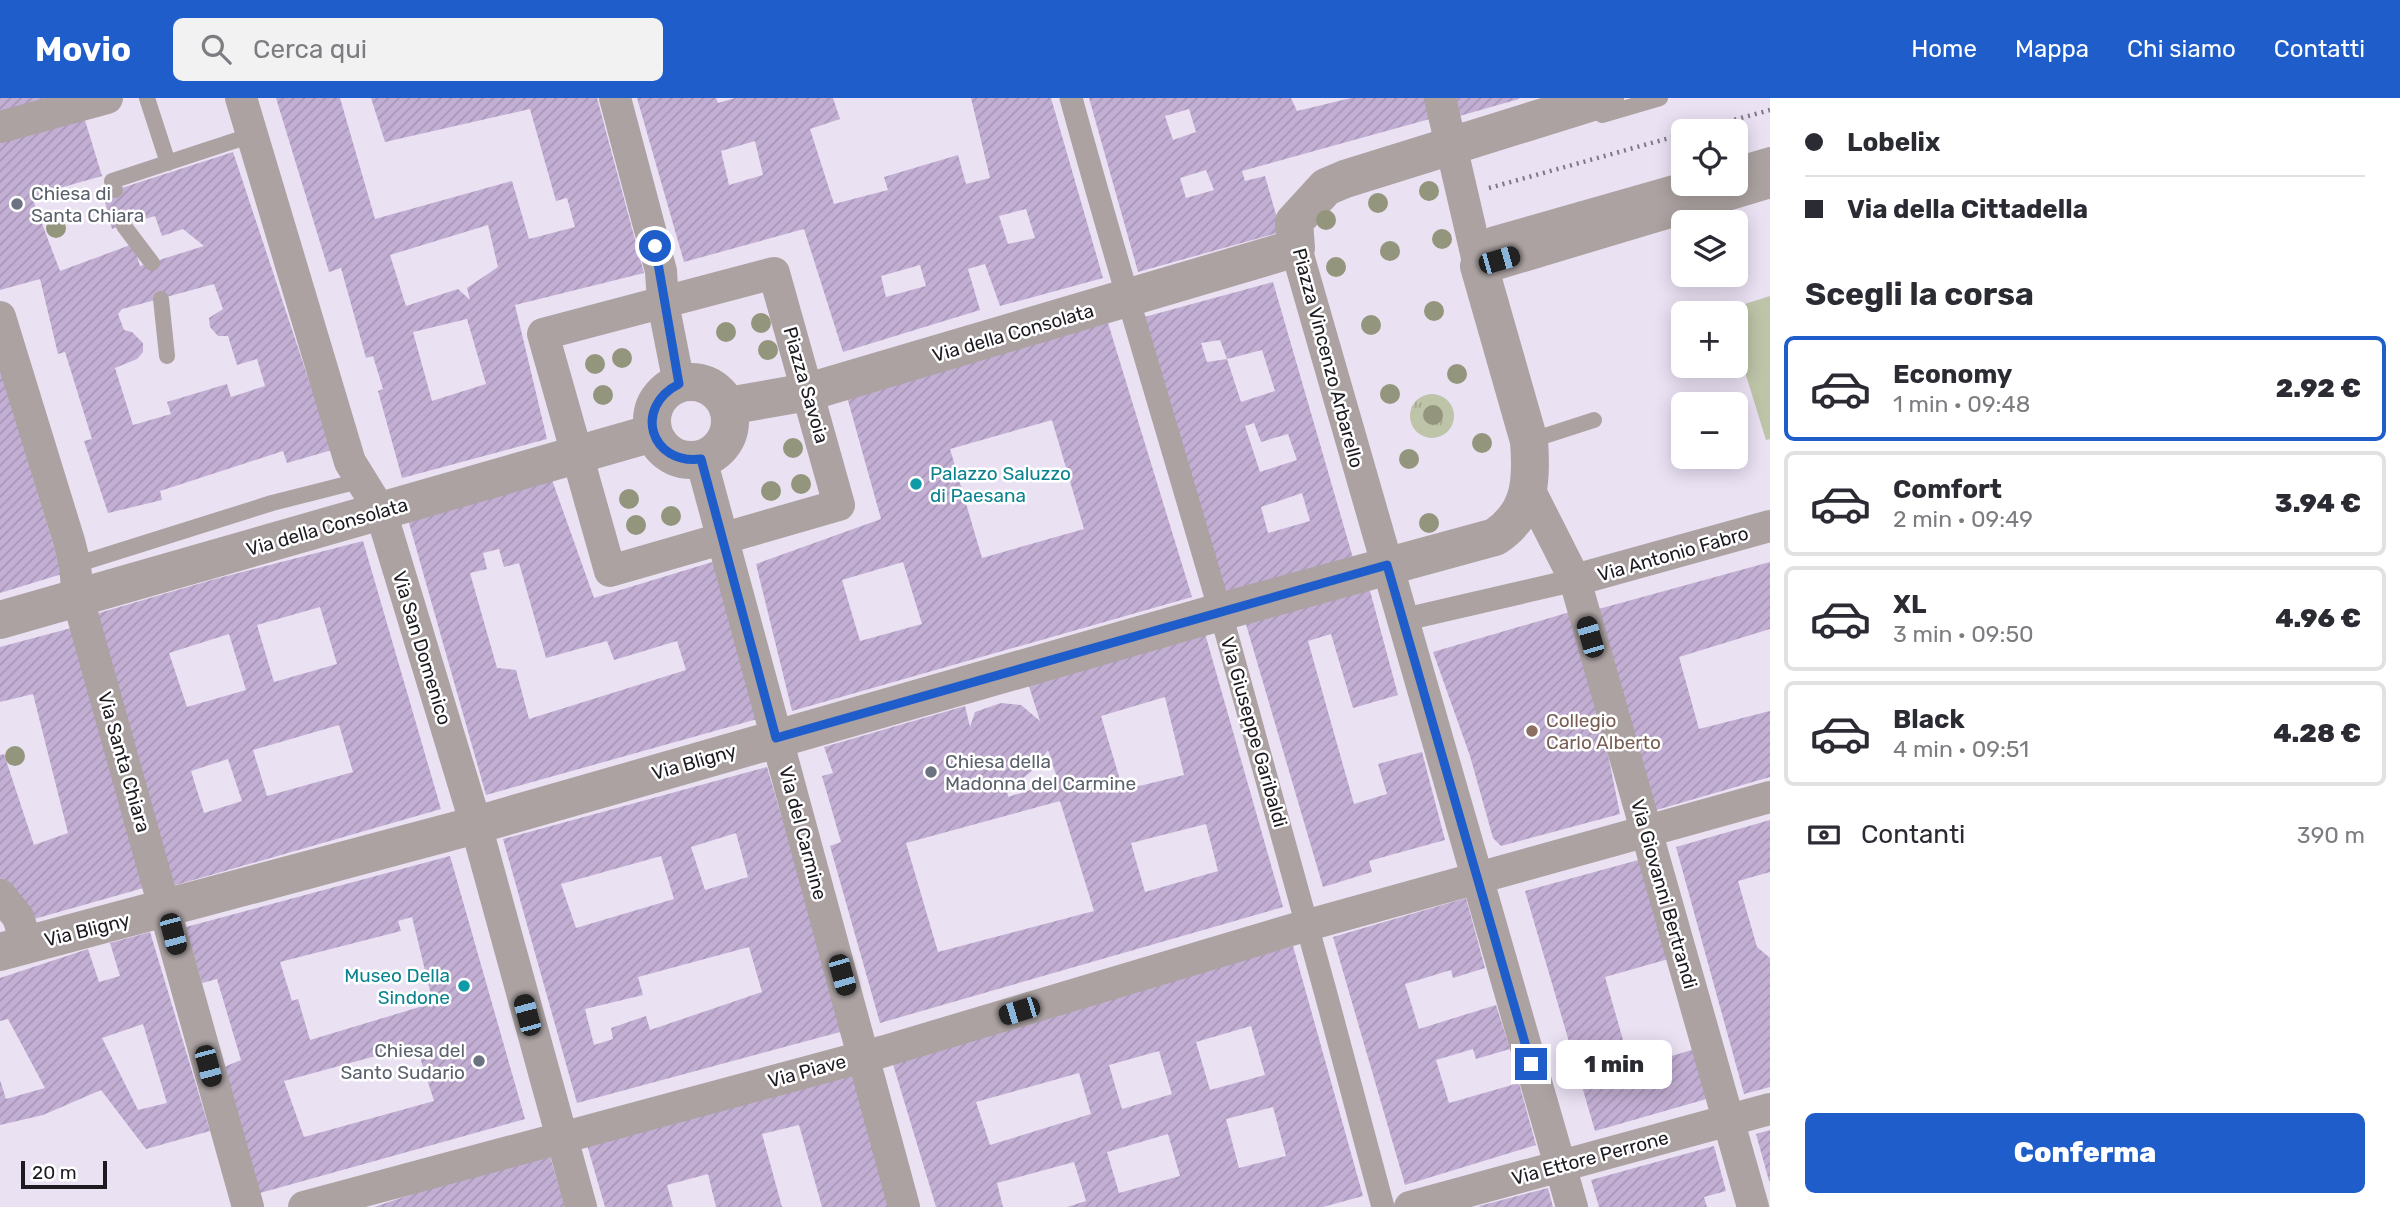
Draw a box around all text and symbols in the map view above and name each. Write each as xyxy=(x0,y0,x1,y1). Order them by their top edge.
search box xyxy=(173,18,663,81)
text: Movio xyxy=(35,30,131,69)
icon: search xyxy=(197,30,235,68)
text: Cerca qui xyxy=(253,34,367,65)
text: Home xyxy=(1911,35,1977,63)
text: Mappa xyxy=(2015,35,2089,63)
text: Chi siamo xyxy=(2127,35,2236,63)
text: Contatti xyxy=(2274,35,2365,63)
map controls xyxy=(1671,119,1748,469)
button: locate xyxy=(1671,119,1748,196)
text: Lobelix xyxy=(1847,127,1940,158)
place label: Chiesa di Santa Chiara xyxy=(31,182,144,227)
text: Via della Cittadella xyxy=(1847,194,2088,225)
marker: Chiesa di Santa Chiara xyxy=(9,196,25,212)
button: layers xyxy=(1671,210,1748,287)
route start xyxy=(639,230,671,262)
car xyxy=(1476,244,1523,276)
street label: Piazza Vincenzo Arbarello xyxy=(1288,246,1368,470)
text: Scegli la corsa xyxy=(1805,275,2034,313)
street label: Via della Consolata xyxy=(930,299,1096,367)
button: + xyxy=(1671,301,1748,378)
street label: Piazza Savoia xyxy=(778,324,834,446)
icon: car xyxy=(1809,357,1872,420)
text: Economy xyxy=(1893,359,2012,390)
text: 2.92 € xyxy=(2276,373,2361,404)
text: 1 min · 09:48 xyxy=(1893,390,2030,418)
button: − xyxy=(1671,392,1748,469)
place label: Palazzo Saluzzo di Paesana xyxy=(930,462,1071,507)
icon: car xyxy=(1809,472,1872,535)
text: Comfort xyxy=(1893,474,2002,505)
marker: Palazzo Saluzzo di Paesana xyxy=(908,476,924,492)
text: 3.94 € xyxy=(2275,488,2361,519)
street label: Via della Consolata xyxy=(244,493,410,561)
text: 2 min · 09:49 xyxy=(1893,505,2033,533)
street label: Via Antonio Fabro xyxy=(1595,521,1751,587)
street label: Via San Domenico xyxy=(388,568,456,728)
icon: car xyxy=(1809,587,1872,650)
text: XL xyxy=(1893,589,1926,620)
text: 4.96 € xyxy=(2275,603,2361,634)
car xyxy=(1575,614,1606,660)
text: 3 min · 09:50 xyxy=(1893,620,2034,648)
street label: Via Giuseppe Garibaldi xyxy=(1216,634,1292,830)
street label: Via Santa Chiara xyxy=(93,689,155,835)
icon: car xyxy=(1809,702,1872,765)
text: Black xyxy=(1893,704,1965,735)
place label: Collegio Carlo Alberto xyxy=(1546,709,1661,754)
text: 4.28 € xyxy=(2273,718,2361,749)
marker: Collegio Carlo Alberto xyxy=(1524,723,1540,739)
text: 4 min · 09:51 xyxy=(1893,735,2029,763)
street label: Via Bligny xyxy=(649,739,739,785)
place label: Chiesa della Madonna del Carmine xyxy=(945,750,1136,795)
street label: Via del Carmine xyxy=(774,764,832,902)
marker: Chiesa della Madonna del Carmine xyxy=(923,764,939,780)
street label: Via Giovanni Bertrandi xyxy=(1626,797,1702,991)
icon: cash xyxy=(1805,816,1843,854)
text: Contanti xyxy=(1861,819,1965,850)
text: 390 m xyxy=(2297,821,2365,849)
street label: Via Bligny xyxy=(42,908,132,952)
car xyxy=(158,911,189,957)
car xyxy=(827,952,858,998)
place label: Museo Della Sindone xyxy=(344,964,450,1009)
marker: Museo Della Sindone xyxy=(456,978,472,994)
car xyxy=(512,992,543,1038)
car xyxy=(996,995,1043,1027)
place label: Chiesa del Santo Sudario xyxy=(341,1039,465,1084)
callout: 1 min xyxy=(1556,1040,1671,1088)
car xyxy=(193,1043,224,1089)
route end xyxy=(1515,1048,1547,1080)
street label: Via Piave xyxy=(765,1050,849,1092)
text: 1 min xyxy=(1584,1050,1644,1078)
marker: Chiesa del Santo Sudario xyxy=(471,1053,487,1069)
button: Conferma xyxy=(1805,1113,2365,1193)
street label: Via Ettore Perrone xyxy=(1509,1126,1671,1190)
scale bar xyxy=(21,1158,107,1190)
text: 20 m xyxy=(32,1161,77,1184)

